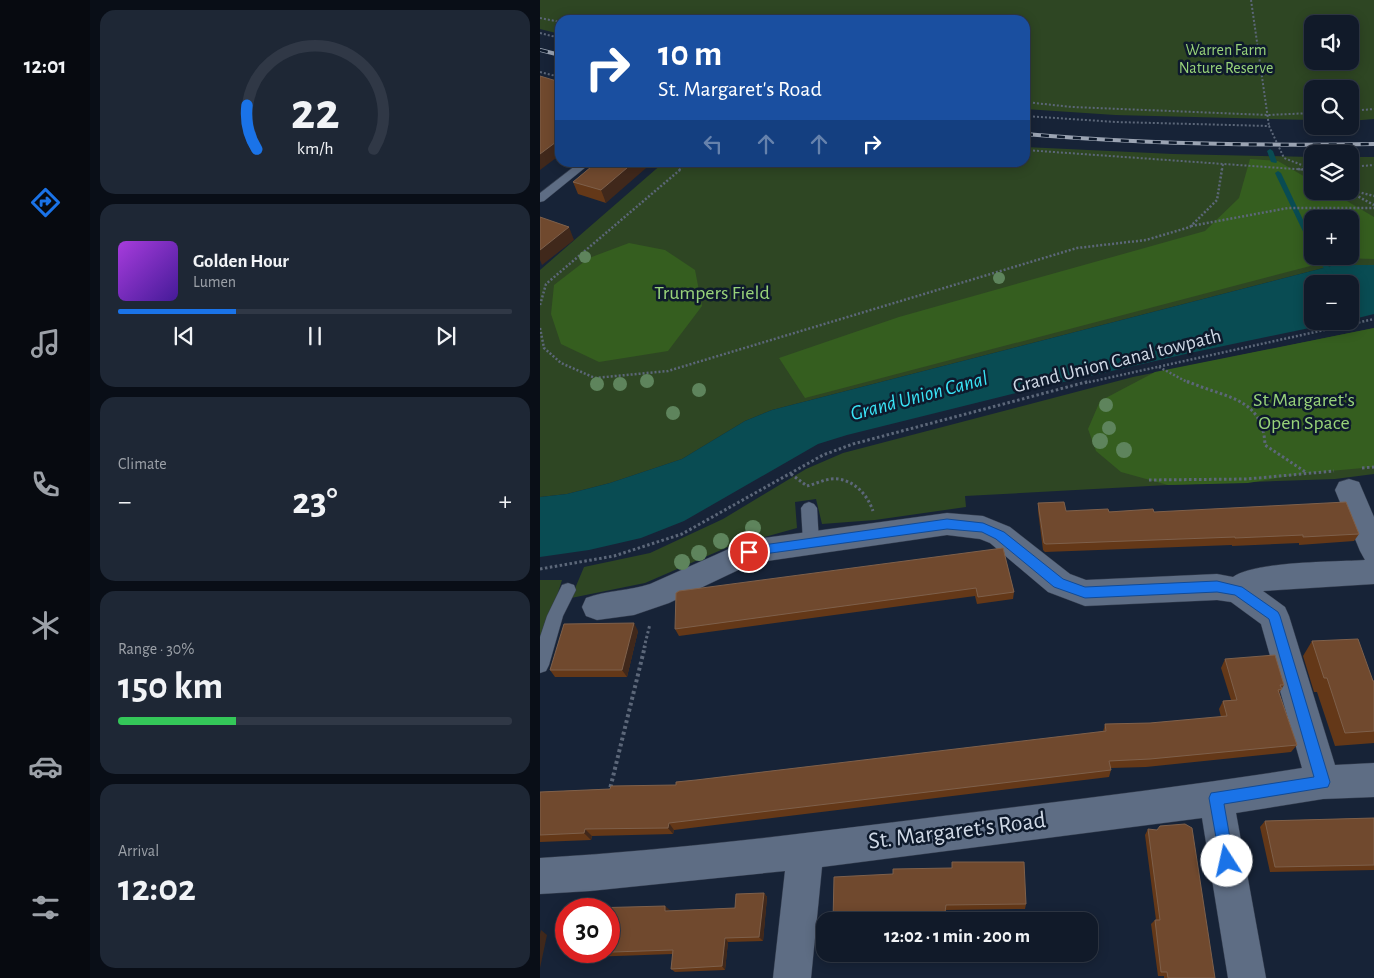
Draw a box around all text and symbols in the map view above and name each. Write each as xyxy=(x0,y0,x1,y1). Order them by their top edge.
map controls xyxy=(1304,15,1359,330)
button: sound xyxy=(1304,15,1359,70)
icon: right xyxy=(575,35,640,100)
text: 10 m xyxy=(658,37,722,72)
park label: Warren Farm Nature Reserve xyxy=(1179,42,1273,76)
text: 12:01 xyxy=(24,55,66,77)
text: St. Margaret's Road xyxy=(658,78,822,100)
button: search xyxy=(1304,80,1359,135)
text: 22 xyxy=(291,86,339,138)
icon: left xyxy=(699,130,727,158)
icon: ahead xyxy=(752,130,780,158)
icon: ahead xyxy=(805,130,833,158)
icon: right xyxy=(858,130,886,158)
text: km/h xyxy=(297,140,333,158)
button: layers xyxy=(1304,145,1359,200)
icon: directions xyxy=(28,185,63,220)
button: + xyxy=(1304,210,1359,265)
text: Golden Hour xyxy=(193,252,289,271)
text: Lumen xyxy=(193,274,236,290)
button: − xyxy=(1304,275,1359,330)
park label: Trumpers Field xyxy=(654,283,770,303)
icon: previous xyxy=(170,322,198,350)
icon: pause xyxy=(301,322,329,350)
icon: next xyxy=(432,322,460,350)
street label: Grand Union Canal towpath xyxy=(1011,325,1223,397)
icon: music xyxy=(28,326,63,361)
water label: Grand Union Canal xyxy=(848,368,990,424)
park label: St Margaret's Open Space xyxy=(1253,390,1355,433)
text: Climate xyxy=(118,456,167,472)
icon: phone xyxy=(28,467,63,502)
text: 23° xyxy=(292,483,338,521)
text: − xyxy=(118,488,131,516)
text: + xyxy=(499,488,512,516)
pin xyxy=(728,531,770,573)
icon: arrive xyxy=(735,538,763,566)
icon: climate xyxy=(28,608,63,643)
text: Range · 30% xyxy=(118,641,194,657)
text: 150 km xyxy=(118,668,223,706)
icon: car xyxy=(28,749,63,784)
street label: St. Margaret's Road xyxy=(867,808,1047,854)
position arrow xyxy=(1200,834,1252,886)
text: Arrival xyxy=(118,843,159,859)
text: 12:02 xyxy=(118,870,196,908)
icon: filters xyxy=(28,890,63,925)
speed limit sign: 30 xyxy=(555,898,620,963)
text: 12:02 · 1 min · 200 m xyxy=(884,927,1030,946)

